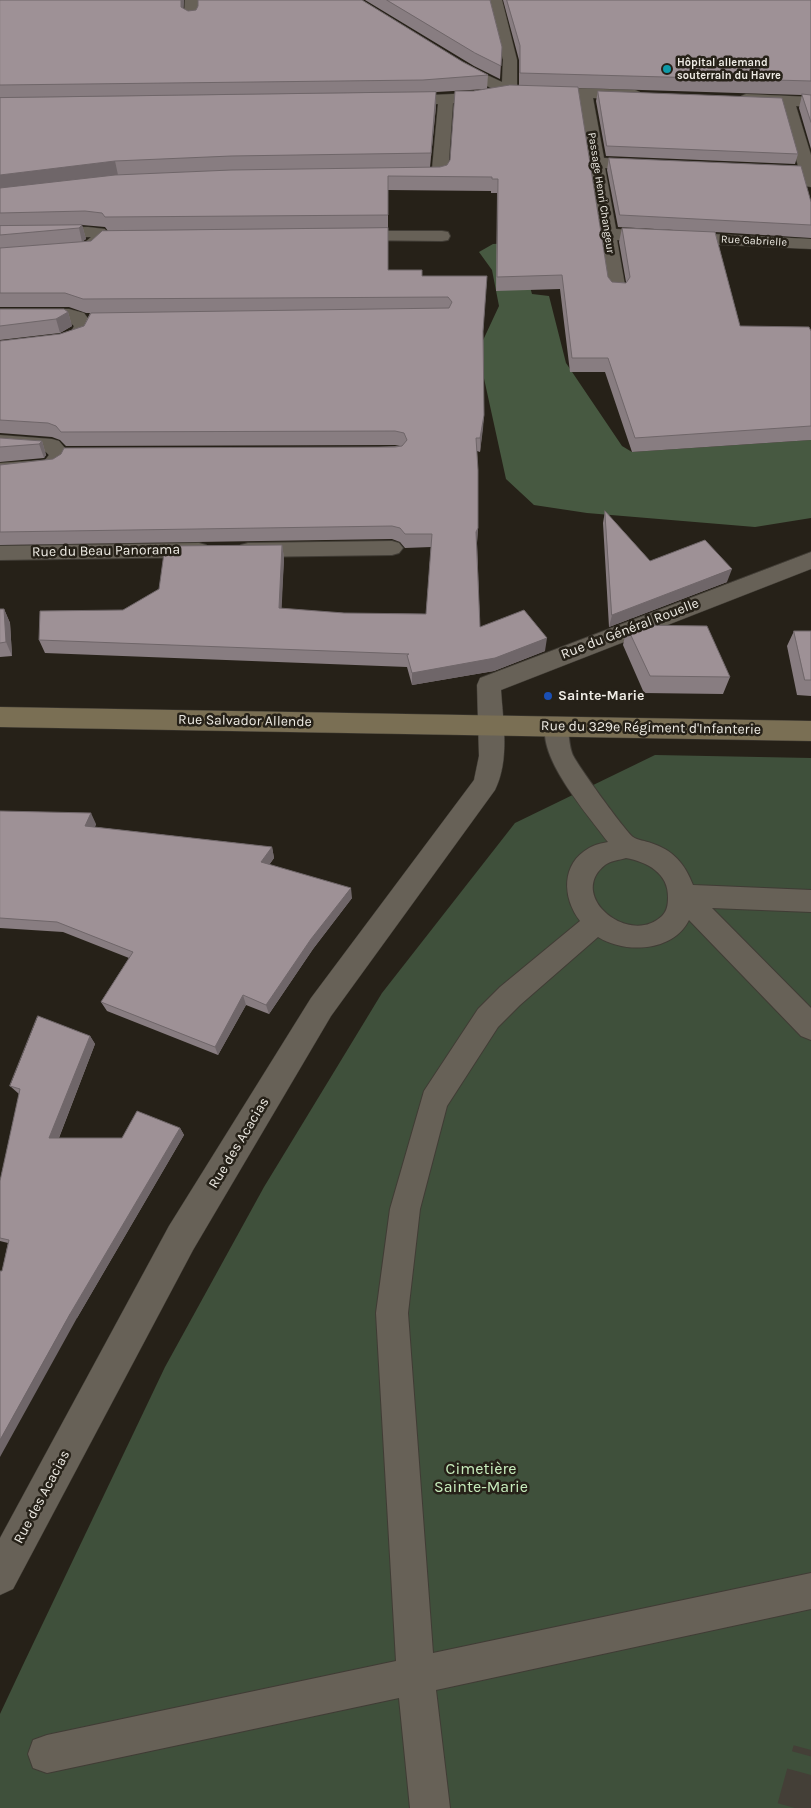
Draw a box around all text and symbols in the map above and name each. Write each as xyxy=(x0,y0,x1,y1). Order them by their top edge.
place label: Hôpital allemand souterrain du Havre xyxy=(677,56,781,82)
marker: Hôpital allemand souterrain du Havre xyxy=(661,63,673,75)
street label: Passage Henri Changeur xyxy=(585,132,617,254)
street label: Rue Gabrielle xyxy=(721,233,787,249)
street label: Rue du Beau Panorama xyxy=(32,541,180,561)
street label: Rue du Général Rouelle xyxy=(559,595,701,663)
place label: Sainte-Marie xyxy=(558,688,645,704)
marker: Sainte-Marie xyxy=(542,690,554,702)
street label: Rue Salvador Allende xyxy=(178,711,312,731)
street label: Rue du 329e Régiment d'Infanterie xyxy=(541,718,761,738)
street label: Rue des Acacias xyxy=(205,1094,273,1192)
street label: Rue des Acacias xyxy=(10,1448,74,1546)
park label: Cimetière Sainte-Marie xyxy=(434,1459,528,1497)

